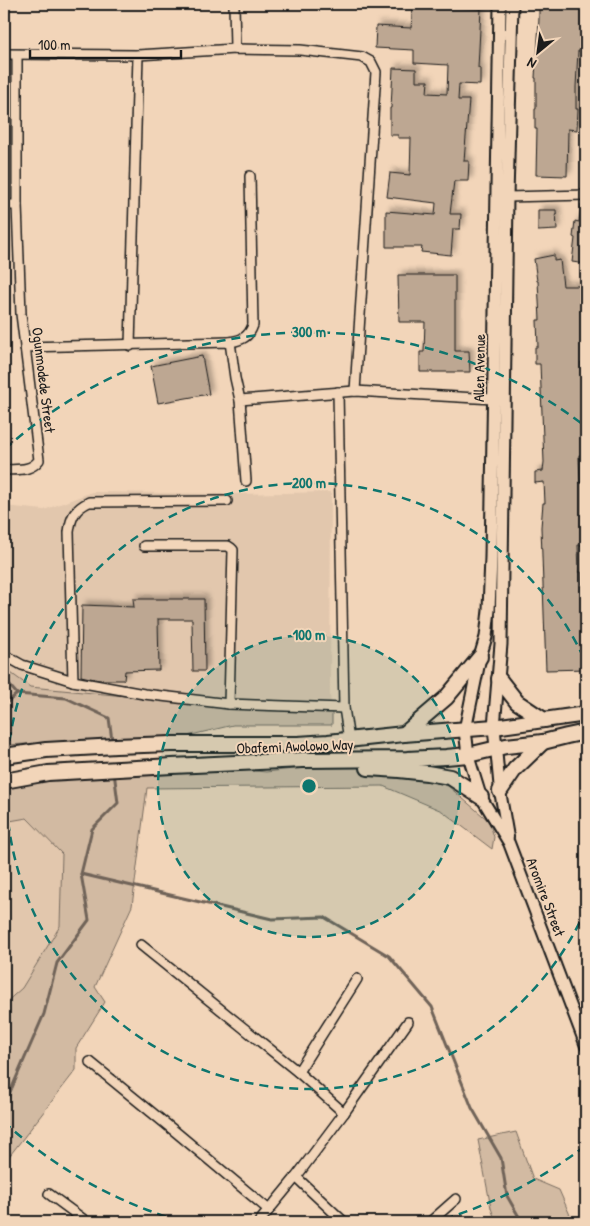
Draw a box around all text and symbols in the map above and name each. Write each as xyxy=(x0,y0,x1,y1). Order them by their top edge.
scale bar xyxy=(30,28,181,60)
north arrow xyxy=(512,28,562,78)
text: 100 m xyxy=(38,34,71,55)
text: N xyxy=(523,53,539,74)
text: 300 m xyxy=(292,321,326,342)
street label: Ogunmodede Street xyxy=(27,326,61,435)
street label: Allen Avenue xyxy=(468,334,490,402)
text: 200 m xyxy=(292,472,326,493)
text: 100 m xyxy=(293,624,325,645)
street label: Obafemi Awolowo Way xyxy=(236,733,354,759)
centre of rings xyxy=(300,777,318,795)
street label: Aromire Street xyxy=(521,855,571,940)

